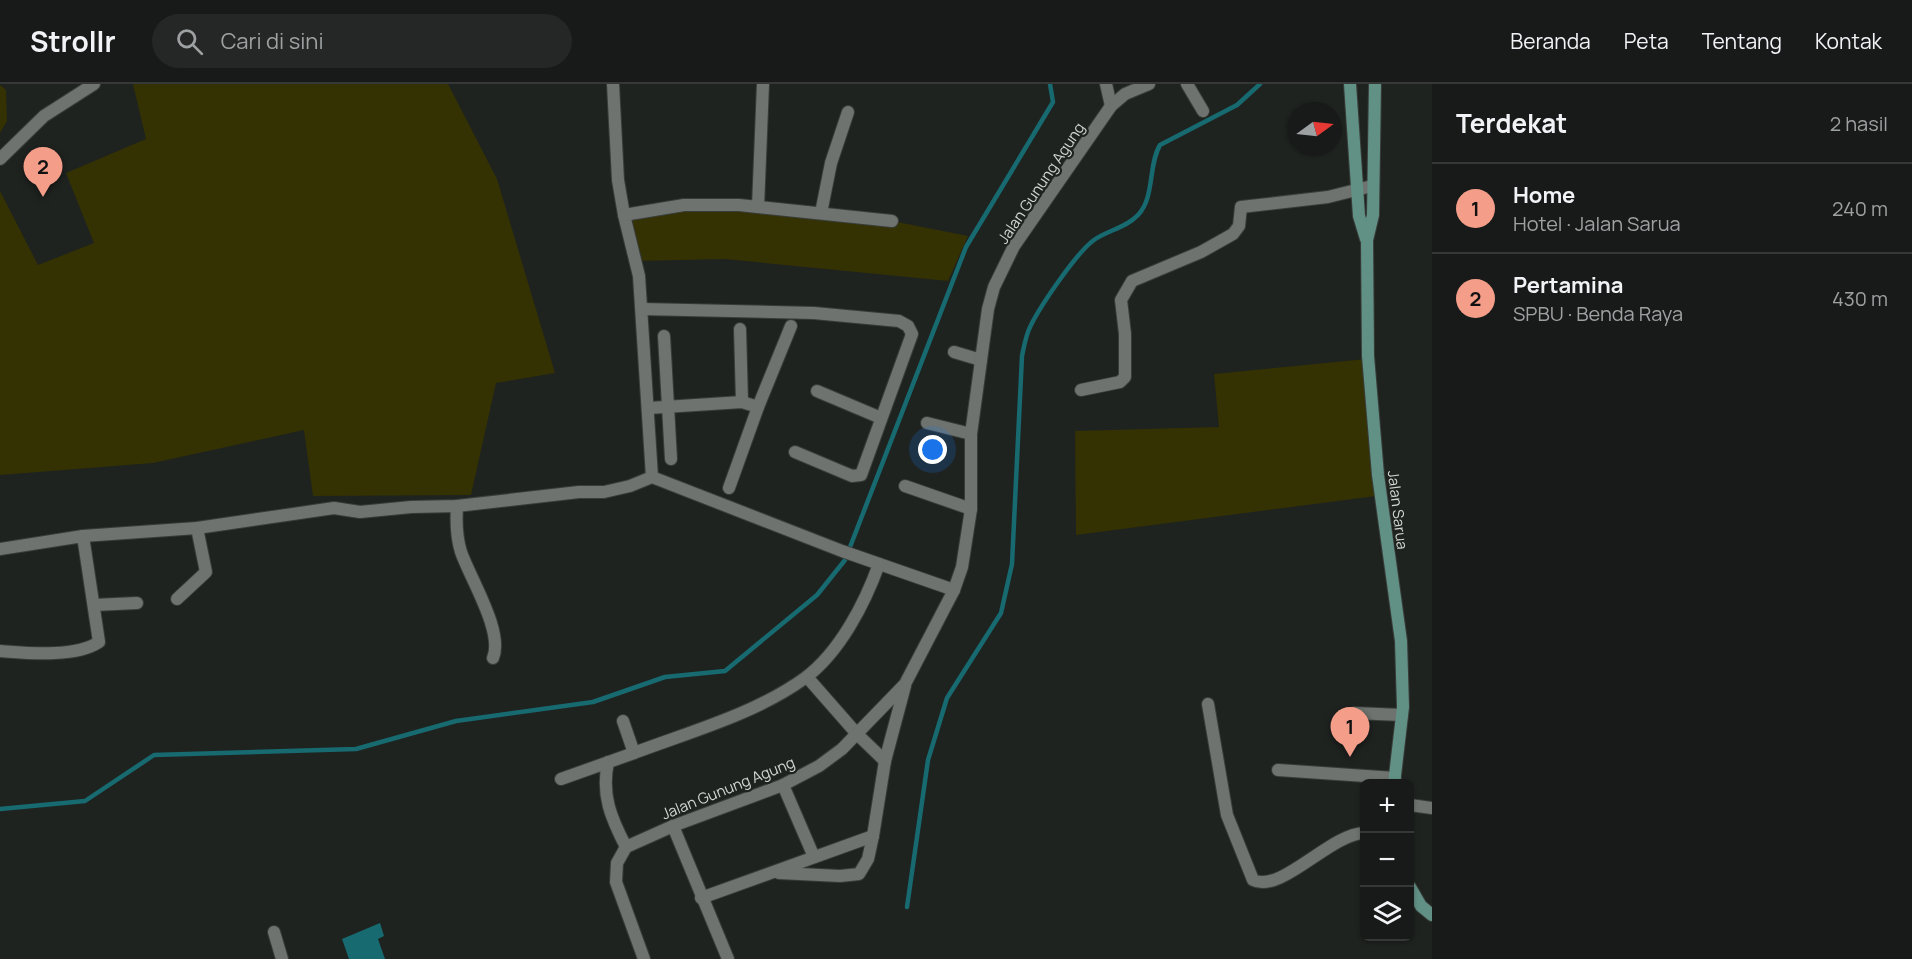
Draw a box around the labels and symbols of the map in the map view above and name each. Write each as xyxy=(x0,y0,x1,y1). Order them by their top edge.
north arrow xyxy=(1288,102,1342,156)
street label: Jalan Gunung Agung xyxy=(993,118,1089,248)
pin: 2 xyxy=(24,147,63,197)
your location xyxy=(918,435,947,464)
street label: Jalan Sarua xyxy=(1383,469,1413,551)
pin: 1 xyxy=(1330,708,1370,757)
street label: Jalan Gunung Agung xyxy=(658,752,798,824)

